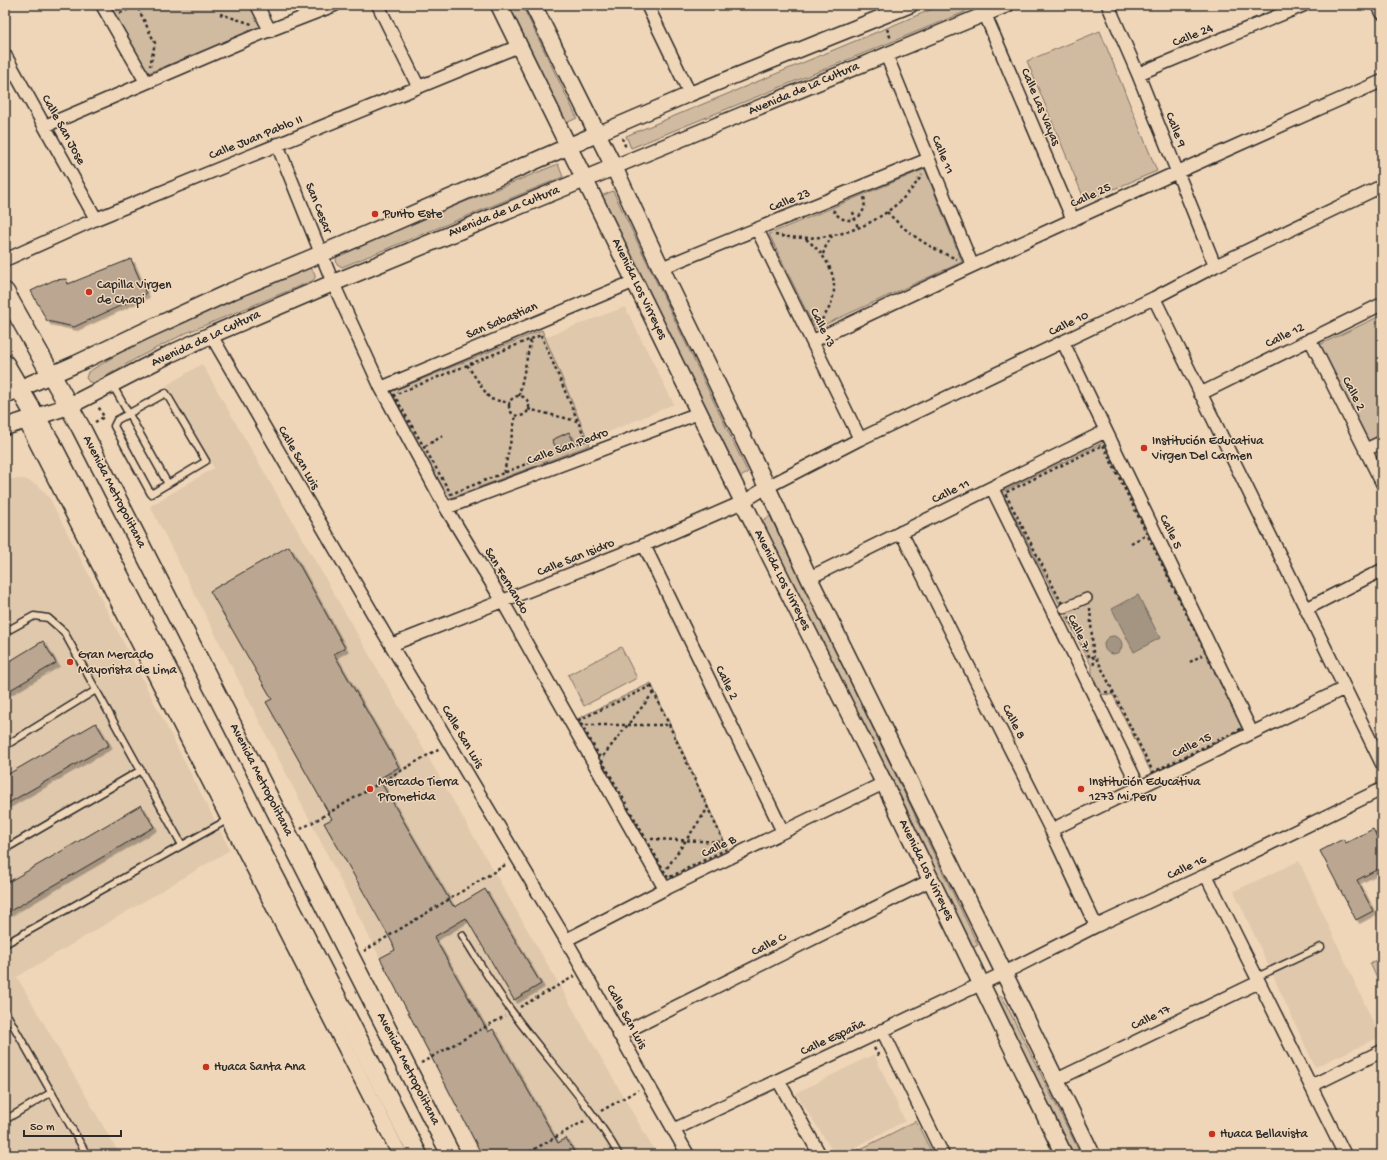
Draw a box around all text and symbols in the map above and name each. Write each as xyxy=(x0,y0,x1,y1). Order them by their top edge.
street label: Calle 24 xyxy=(1171,21,1215,51)
street label: Avenida de La Cultura xyxy=(746,59,862,119)
street label: Calle Las Vayas xyxy=(1017,66,1063,149)
street label: Calle San Jose xyxy=(38,93,88,168)
street label: Calle 9 xyxy=(1161,110,1189,150)
street label: Calle Juan Pablo II xyxy=(207,112,305,164)
street label: Calle 11 xyxy=(928,134,956,176)
street label: Calle 25 xyxy=(1068,180,1114,212)
street label: San Cesar xyxy=(301,181,335,237)
street label: Avenida de La Cultura xyxy=(446,183,563,241)
street label: Calle 23 xyxy=(767,186,813,216)
place label: Punto Este xyxy=(382,207,443,222)
marker: Punto Este xyxy=(370,209,380,219)
street label: Avenida Los Virreyes xyxy=(608,236,670,343)
place label: Capilla Virgen de Chapi xyxy=(97,278,172,308)
marker: Capilla Virgen de Chapi xyxy=(84,287,94,297)
street label: San Sabastian xyxy=(464,299,541,343)
street label: Calle 13 xyxy=(806,306,838,350)
street label: Avenida de La Cultura xyxy=(149,307,264,371)
street label: Calle 10 xyxy=(1047,308,1092,340)
street label: Calle 12 xyxy=(1263,320,1307,352)
street label: Calle 2 xyxy=(1338,374,1368,414)
street label: Calle San Luis xyxy=(274,424,323,493)
street label: Calle San Pedro xyxy=(525,425,611,469)
street label: Avenida Metropolitana xyxy=(79,433,149,551)
place label: Institución Educativa Virgen Del Carmen xyxy=(1151,434,1264,464)
marker: Institución Educativa Virgen Del Carmen xyxy=(1139,443,1149,453)
street label: Calle 11 xyxy=(930,476,972,508)
street label: Calle 5 xyxy=(1155,512,1185,552)
street label: Avenida Los Virreyes xyxy=(750,527,814,634)
street label: Calle San Isidro xyxy=(535,536,617,580)
street label: San Fernando xyxy=(480,545,532,617)
street label: Calle 7 xyxy=(1063,612,1093,653)
place label: Gran Mercado Mayorista de Lima xyxy=(78,648,177,678)
marker: Gran Mercado Mayorista de Lima xyxy=(65,657,75,667)
street label: Calle 2 xyxy=(711,663,741,703)
street label: Calle 8 xyxy=(998,702,1028,742)
street label: Calle San Luis xyxy=(437,703,487,772)
street label: Avenida Metropolitana xyxy=(226,721,296,839)
street label: Calle 15 xyxy=(1170,730,1214,762)
place label: Mercado Tierra Prometida xyxy=(377,775,459,805)
place label: Institución Educativa 1273 Mi Peru xyxy=(1088,775,1201,805)
marker: Mercado Tierra Prometida xyxy=(365,784,375,794)
marker: Institución Educativa 1273 Mi Peru xyxy=(1076,784,1086,794)
street label: Avenida Los Virreyes xyxy=(895,817,957,924)
street label: Calle B xyxy=(699,832,739,862)
street label: Calle 16 xyxy=(1165,852,1209,884)
street label: Calle C xyxy=(749,930,790,960)
street label: Calle San Luis xyxy=(602,982,650,1053)
street label: Calle 17 xyxy=(1129,1002,1174,1034)
street label: Avenida Metropolitana xyxy=(373,1010,443,1128)
street label: Calle España xyxy=(798,1016,868,1060)
place label: Huaca Santa Ana xyxy=(214,1060,306,1075)
marker: Huaca Santa Ana xyxy=(201,1062,211,1072)
scale bar xyxy=(24,1112,121,1138)
text: 50 m xyxy=(30,1121,55,1135)
place label: Huaca Bellavista xyxy=(1220,1127,1308,1142)
marker: Huaca Bellavista xyxy=(1207,1129,1217,1139)

